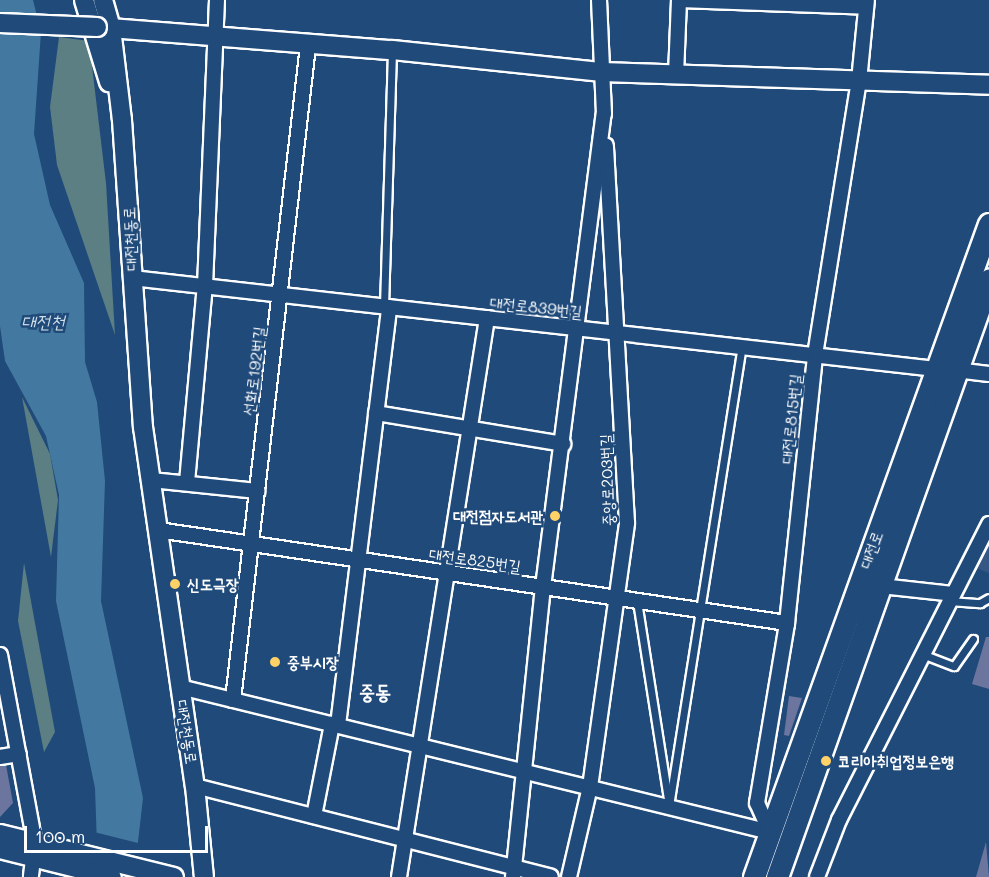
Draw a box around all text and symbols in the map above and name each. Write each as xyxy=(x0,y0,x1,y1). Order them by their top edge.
street label: 대전천동로 xyxy=(119,206,141,272)
street label: 대전로839번길 xyxy=(489,293,583,321)
water label: 대전천 xyxy=(21,310,65,332)
street label: 선화로192번길 xyxy=(239,325,269,417)
street label: 대전로815번길 xyxy=(777,373,805,465)
street label: 중앙로203번길 xyxy=(596,433,618,527)
place label: 대전점자도서관 xyxy=(453,506,543,526)
marker: 대전점자도서관 xyxy=(548,509,562,523)
street label: 대전로 xyxy=(855,529,887,571)
street label: 대전로825번길 xyxy=(428,544,522,576)
place label: 신도극장 xyxy=(187,574,238,594)
marker: 신도극장 xyxy=(168,577,182,591)
place label: 중부시장 xyxy=(287,652,338,672)
marker: 중부시장 xyxy=(268,655,282,669)
district label: 중동 xyxy=(359,679,391,703)
street label: 대전천동로 xyxy=(172,699,202,765)
place label: 코리아취업정보은행 xyxy=(838,751,954,771)
marker: 코리아취업정보은행 xyxy=(819,754,833,768)
scale bar xyxy=(27,814,212,852)
text: 100 m xyxy=(35,824,85,848)

